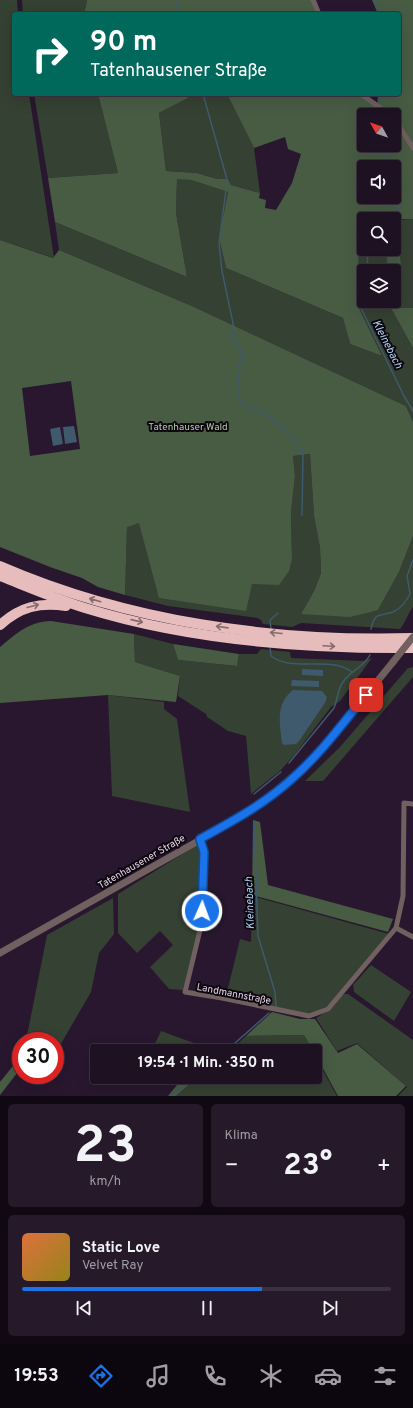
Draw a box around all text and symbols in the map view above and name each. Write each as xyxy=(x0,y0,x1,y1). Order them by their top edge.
text: 90 m xyxy=(90,25,157,61)
icon: right xyxy=(24,28,76,80)
text: Tatenhausener Straße xyxy=(90,60,267,83)
north arrow xyxy=(357,108,401,152)
map controls xyxy=(357,108,401,308)
button: sound xyxy=(357,160,401,204)
button: search xyxy=(357,212,401,256)
button: layers xyxy=(357,264,401,308)
water label: Kleinebach xyxy=(369,318,405,371)
park label: Tatenhauser Wald xyxy=(148,421,228,434)
one-way arrow xyxy=(88,596,101,604)
one-way arrow xyxy=(26,602,39,609)
one-way arrow xyxy=(130,618,143,626)
one-way arrow xyxy=(216,623,229,631)
one-way arrow xyxy=(270,630,283,637)
one-way arrow xyxy=(322,642,335,650)
pin xyxy=(349,678,383,712)
icon: arrive xyxy=(355,684,377,706)
street label: Tatenhausener Straße xyxy=(96,832,188,893)
water label: Kleinebach xyxy=(242,876,258,930)
position arrow xyxy=(181,890,223,932)
street label: Landmannstraße xyxy=(195,981,272,1008)
speed limit sign: 30 xyxy=(12,1032,64,1084)
text: 19:54 · 1 Min. · 350 m xyxy=(138,1054,274,1073)
text: 23 xyxy=(74,1115,137,1181)
text: Klima xyxy=(225,1128,258,1144)
text: 23° xyxy=(283,1148,332,1185)
text: − xyxy=(225,1153,239,1180)
text: + xyxy=(377,1153,391,1180)
text: km/h xyxy=(89,1174,121,1190)
text: Static Love xyxy=(82,1239,160,1258)
text: Velvet Ray xyxy=(82,1258,143,1274)
icon: previous xyxy=(73,1297,95,1319)
icon: pause xyxy=(196,1297,218,1319)
icon: next xyxy=(319,1297,341,1319)
icon: directions xyxy=(87,1362,115,1390)
icon: music xyxy=(144,1362,172,1390)
icon: phone xyxy=(201,1362,229,1390)
icon: climate xyxy=(257,1362,285,1390)
icon: car xyxy=(314,1362,342,1390)
icon: filters xyxy=(371,1362,399,1390)
text: 19:53 xyxy=(14,1365,59,1388)

